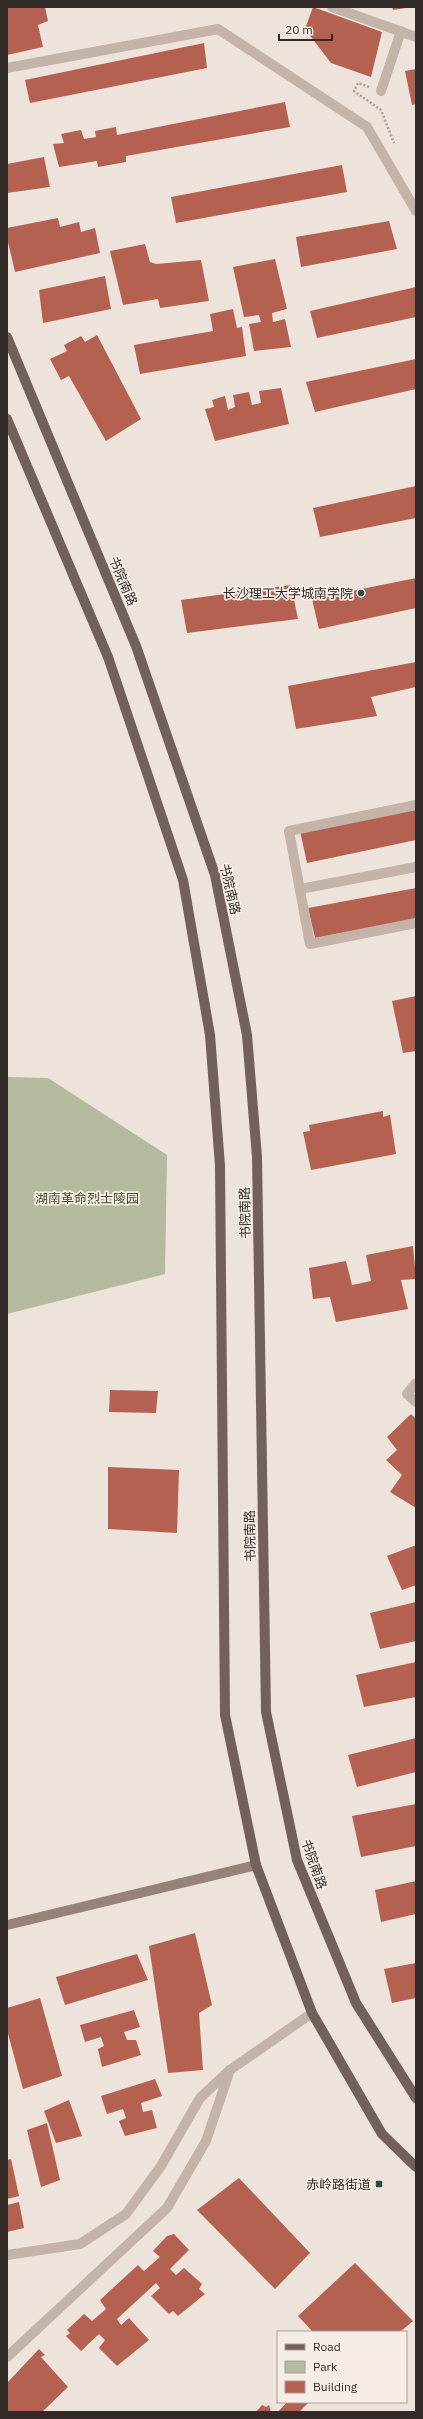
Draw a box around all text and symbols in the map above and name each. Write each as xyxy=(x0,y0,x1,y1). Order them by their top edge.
scale bar xyxy=(279,16,332,42)
text: 20 m xyxy=(285,22,313,37)
street label: 书院南路 xyxy=(105,554,141,608)
place label: 长沙理工大学城南学院 xyxy=(223,585,353,602)
marker: 长沙理工大学城南学院 xyxy=(356,588,366,598)
street label: 书院南路 xyxy=(216,862,244,916)
street label: 书院南路 xyxy=(236,1187,254,1239)
park label: 湖南革命烈士陵园 xyxy=(35,1190,139,1207)
street label: 书院南路 xyxy=(241,1510,259,1562)
street label: 书院南路 xyxy=(297,1837,331,1891)
place label: 赤岭路街道 xyxy=(306,2176,371,2193)
marker: 赤岭路街道 xyxy=(374,2179,384,2189)
legend xyxy=(277,2331,407,2403)
text: Road xyxy=(313,2339,341,2354)
text: Park xyxy=(313,2359,338,2374)
text: Building xyxy=(313,2379,358,2394)

